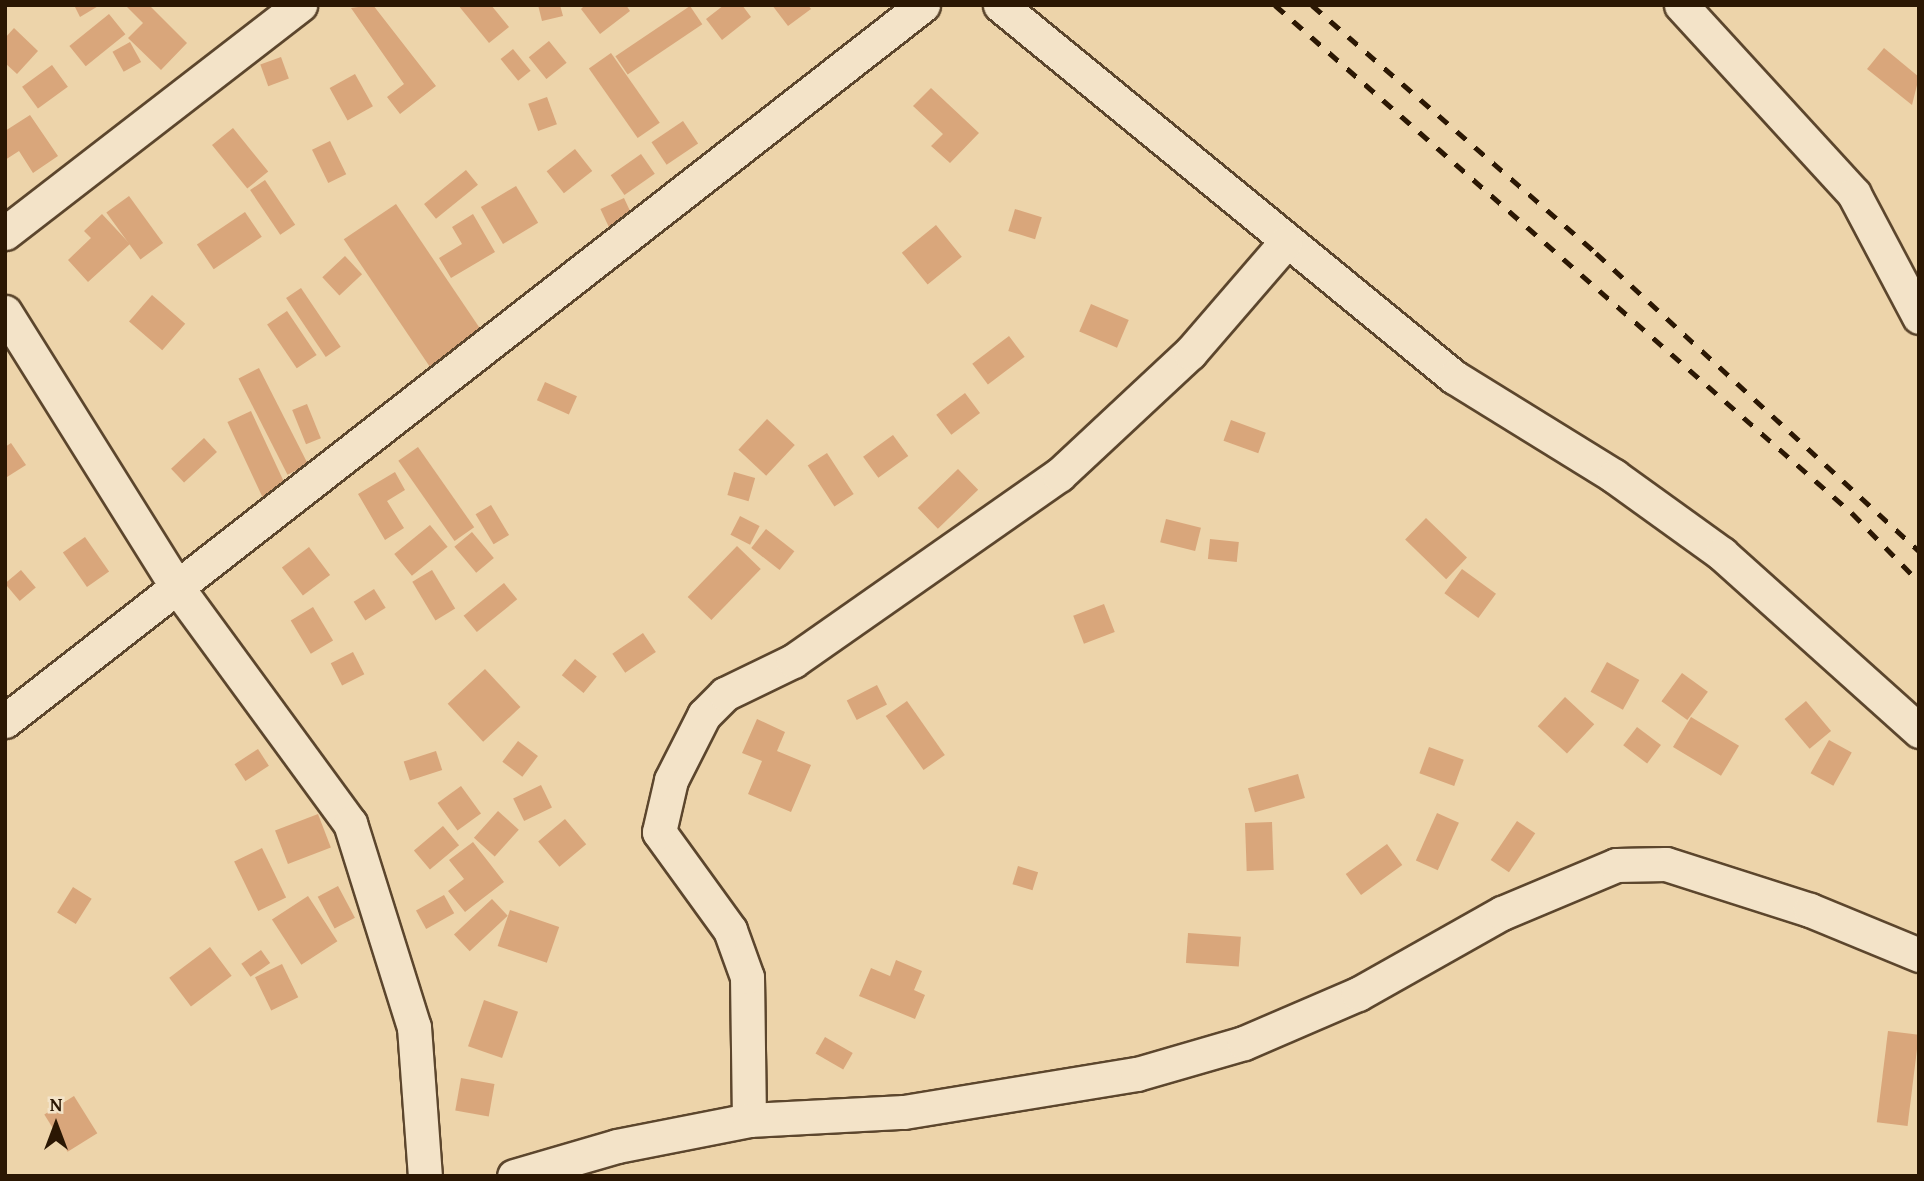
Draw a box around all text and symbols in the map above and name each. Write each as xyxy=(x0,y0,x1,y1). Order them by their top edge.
north arrow xyxy=(21,1090,91,1160)
text: N xyxy=(50,1090,62,1118)

